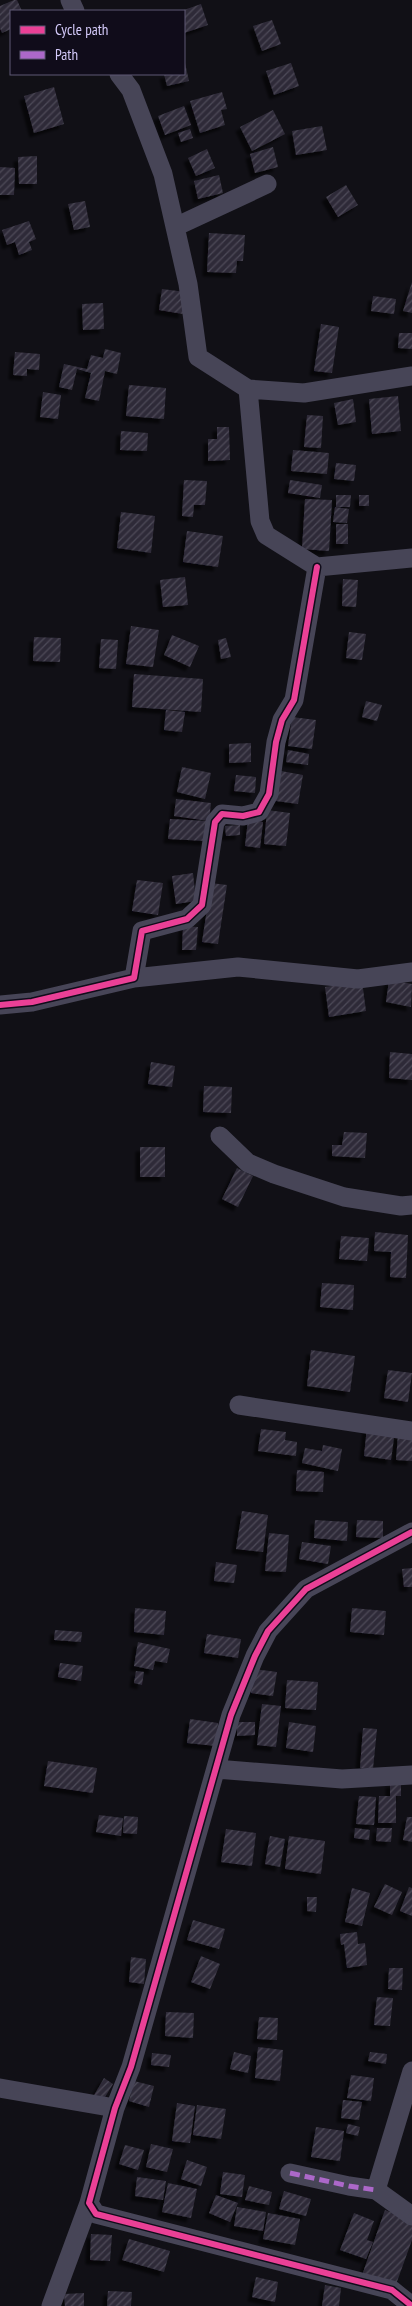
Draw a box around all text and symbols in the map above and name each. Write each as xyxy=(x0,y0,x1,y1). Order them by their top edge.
legend xyxy=(10,10,185,75)
text: Cycle path xyxy=(55,20,108,39)
text: Path xyxy=(55,45,78,64)

